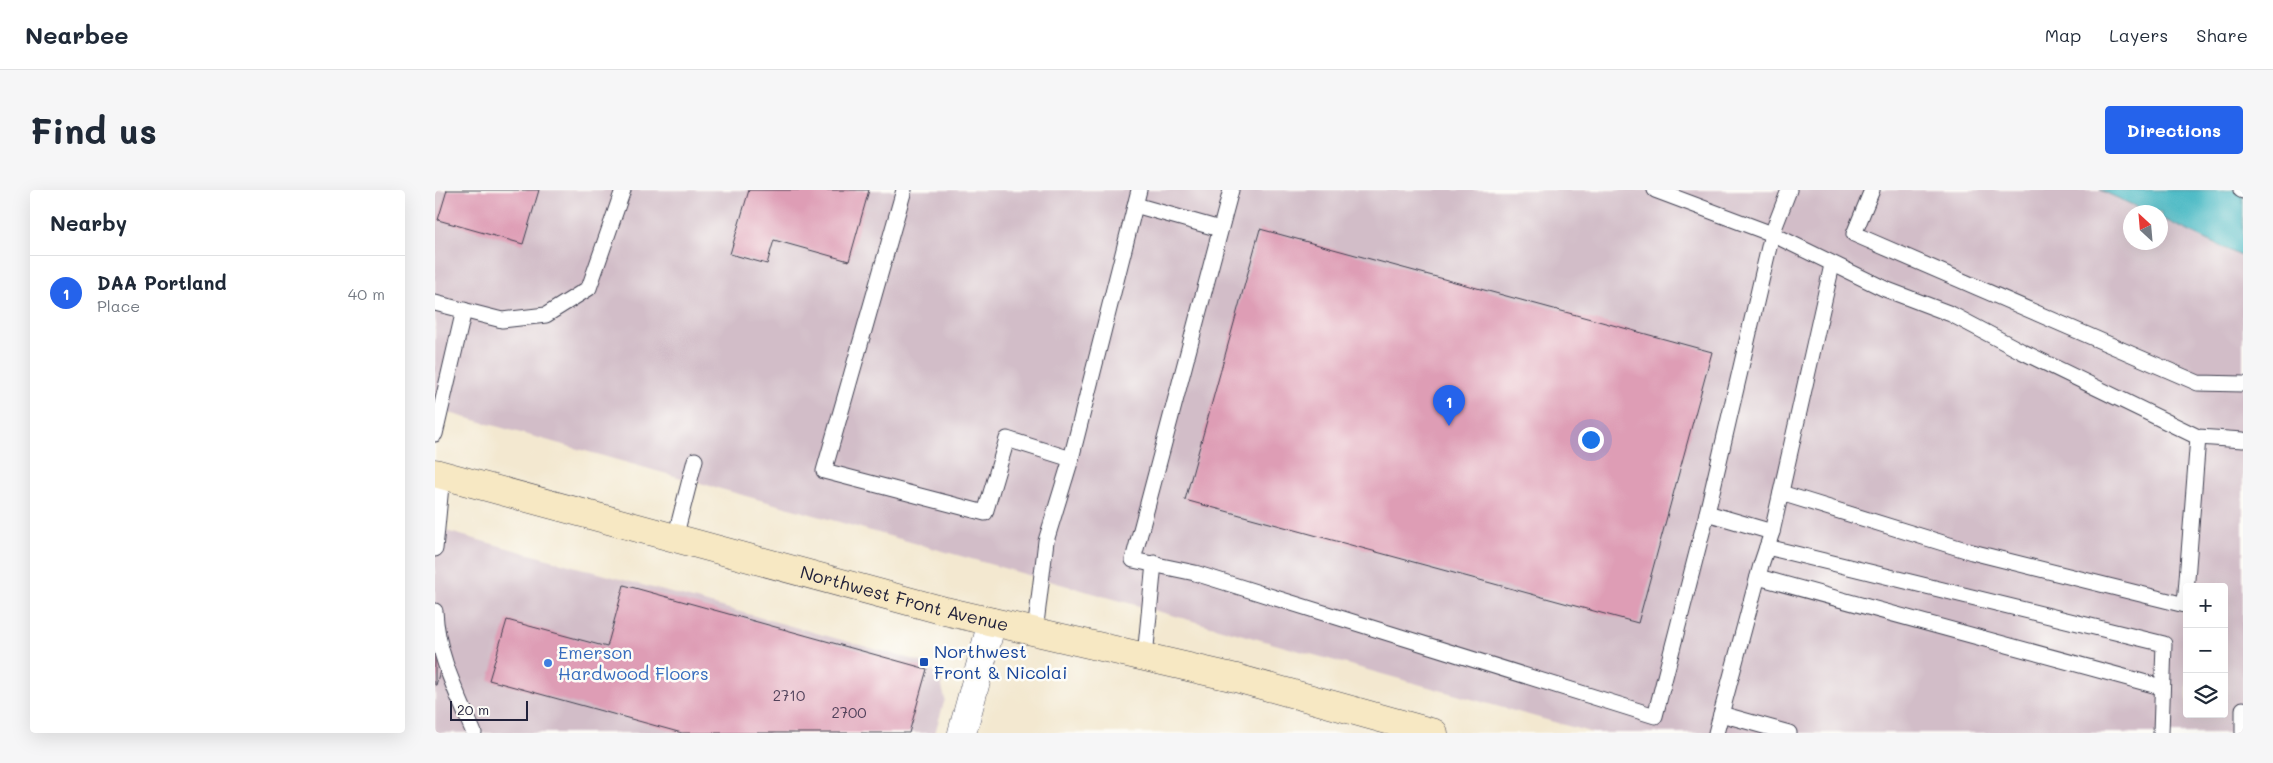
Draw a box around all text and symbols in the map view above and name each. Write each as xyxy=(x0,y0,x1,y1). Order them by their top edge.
text: Nearbee xyxy=(25,19,129,50)
text: Map xyxy=(2045,23,2081,47)
text: Layers xyxy=(2109,23,2168,47)
text: Share xyxy=(2196,23,2248,47)
button: Directions xyxy=(2105,106,2243,154)
text: Find us xyxy=(30,107,157,153)
north arrow xyxy=(2123,205,2168,250)
text: Nearby xyxy=(50,209,127,236)
text: DAA Portland xyxy=(97,270,227,295)
text: 1 xyxy=(62,283,70,304)
text: 40 m xyxy=(348,283,385,304)
text: Place xyxy=(97,295,140,316)
pin: 1 xyxy=(1433,385,1465,426)
your location xyxy=(1578,427,1604,453)
street label: Northwest Front Avenue xyxy=(798,559,1011,636)
map controls xyxy=(2183,583,2228,718)
button: + xyxy=(2183,583,2228,628)
button: − xyxy=(2183,628,2228,673)
place label: Northwest Front & Nicolai xyxy=(934,639,1067,684)
place label: Emerson Hardwood Floors xyxy=(558,640,709,685)
marker: Northwest Front & Nicolai xyxy=(918,656,930,668)
marker: Emerson Hardwood Floors xyxy=(542,657,554,669)
button: layers xyxy=(2183,673,2228,718)
house number: 2710 xyxy=(773,685,805,705)
scale bar xyxy=(450,698,527,721)
text: 20 m xyxy=(457,700,489,719)
house number: 2700 xyxy=(831,702,867,722)

